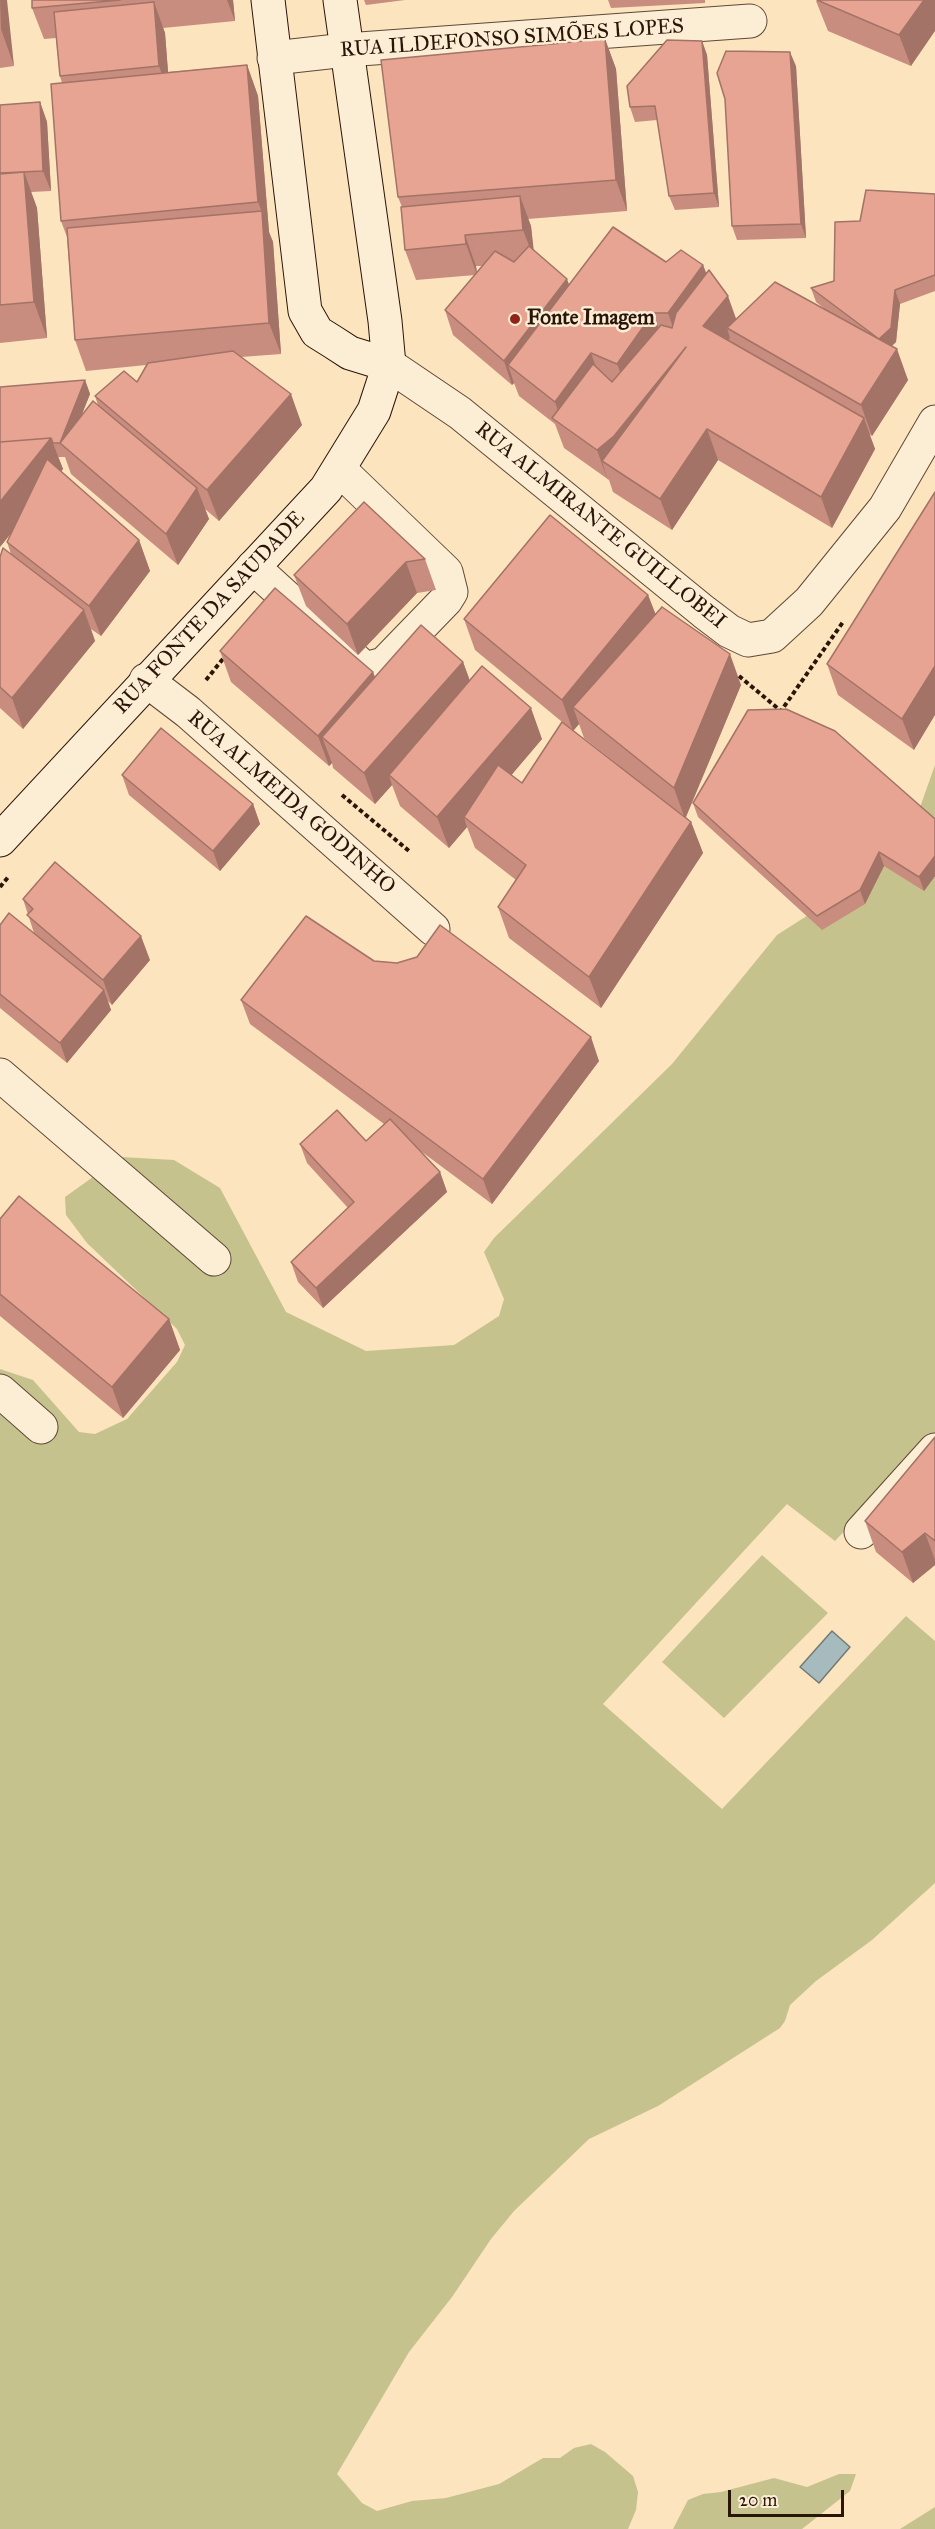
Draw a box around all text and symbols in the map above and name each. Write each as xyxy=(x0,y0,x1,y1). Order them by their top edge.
street label: RUA ILDEFONSO SIMÕES LOPES xyxy=(339,14,685,64)
place label: Fonte Imagem xyxy=(527,306,655,332)
marker: Fonte Imagem xyxy=(508,312,522,326)
street label: RUA ALMIRANTE GUILLOBEI xyxy=(470,417,730,635)
street label: RUA FONTE DA SAUDADE xyxy=(109,506,311,720)
street label: RUA ALMEIDA GODINHO xyxy=(182,706,400,900)
scale bar xyxy=(731,2478,846,2516)
text: 20 m xyxy=(739,2489,777,2511)

